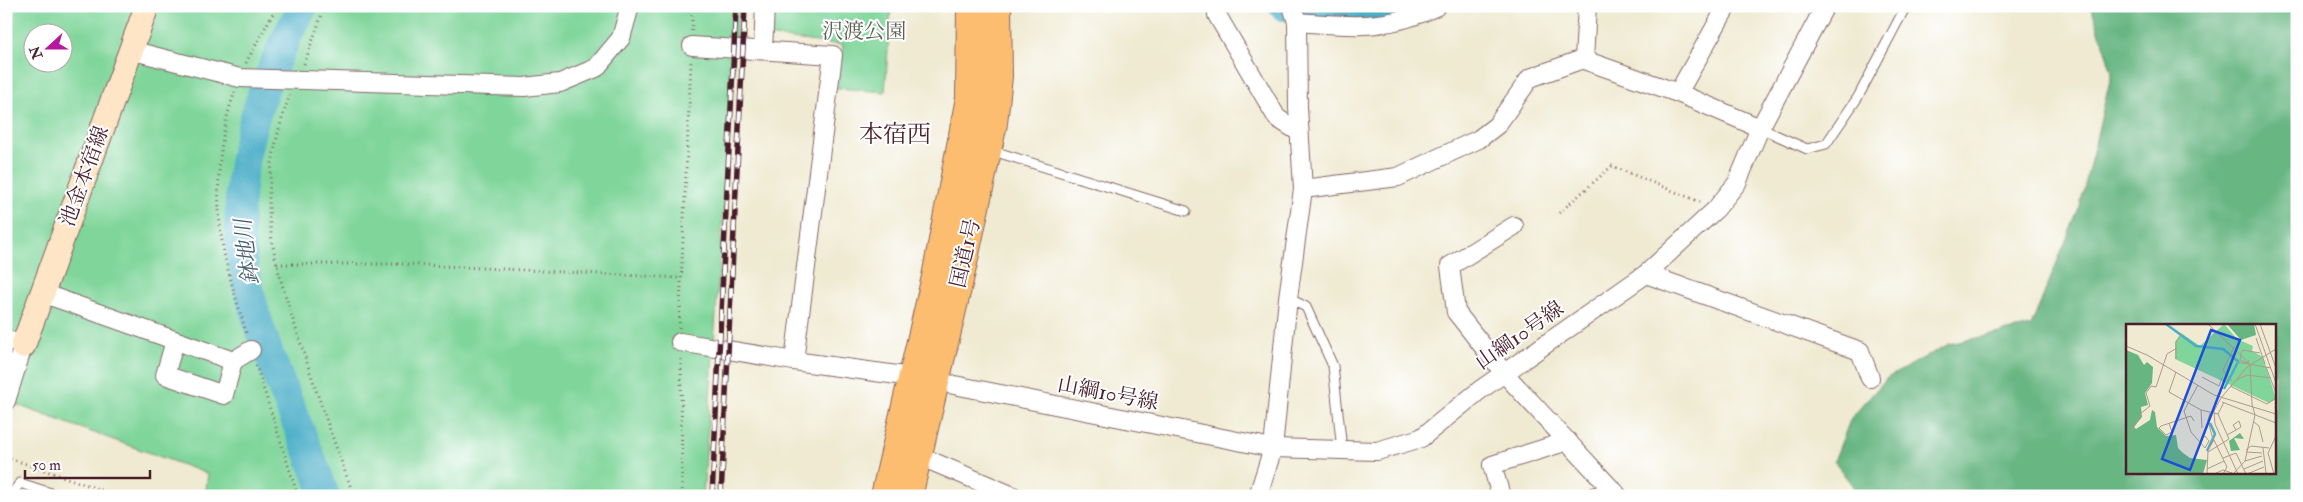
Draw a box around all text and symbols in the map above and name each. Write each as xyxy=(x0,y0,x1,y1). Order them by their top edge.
park label: 沢渡公園 xyxy=(822,18,906,45)
north arrow xyxy=(22,22,72,72)
text: N xyxy=(26,43,47,62)
district label: 本宿西 xyxy=(859,119,931,150)
street label: 池金本宿線 xyxy=(54,122,115,230)
water label: 鉢地川 xyxy=(229,215,265,286)
street label: 国道1号 xyxy=(944,216,987,290)
street label: 山綱10号線 xyxy=(1470,295,1569,376)
inset map xyxy=(2126,324,2276,474)
street label: 山綱10号線 xyxy=(1055,370,1161,416)
scale bar xyxy=(25,447,150,479)
text: 50 m xyxy=(32,456,61,475)

